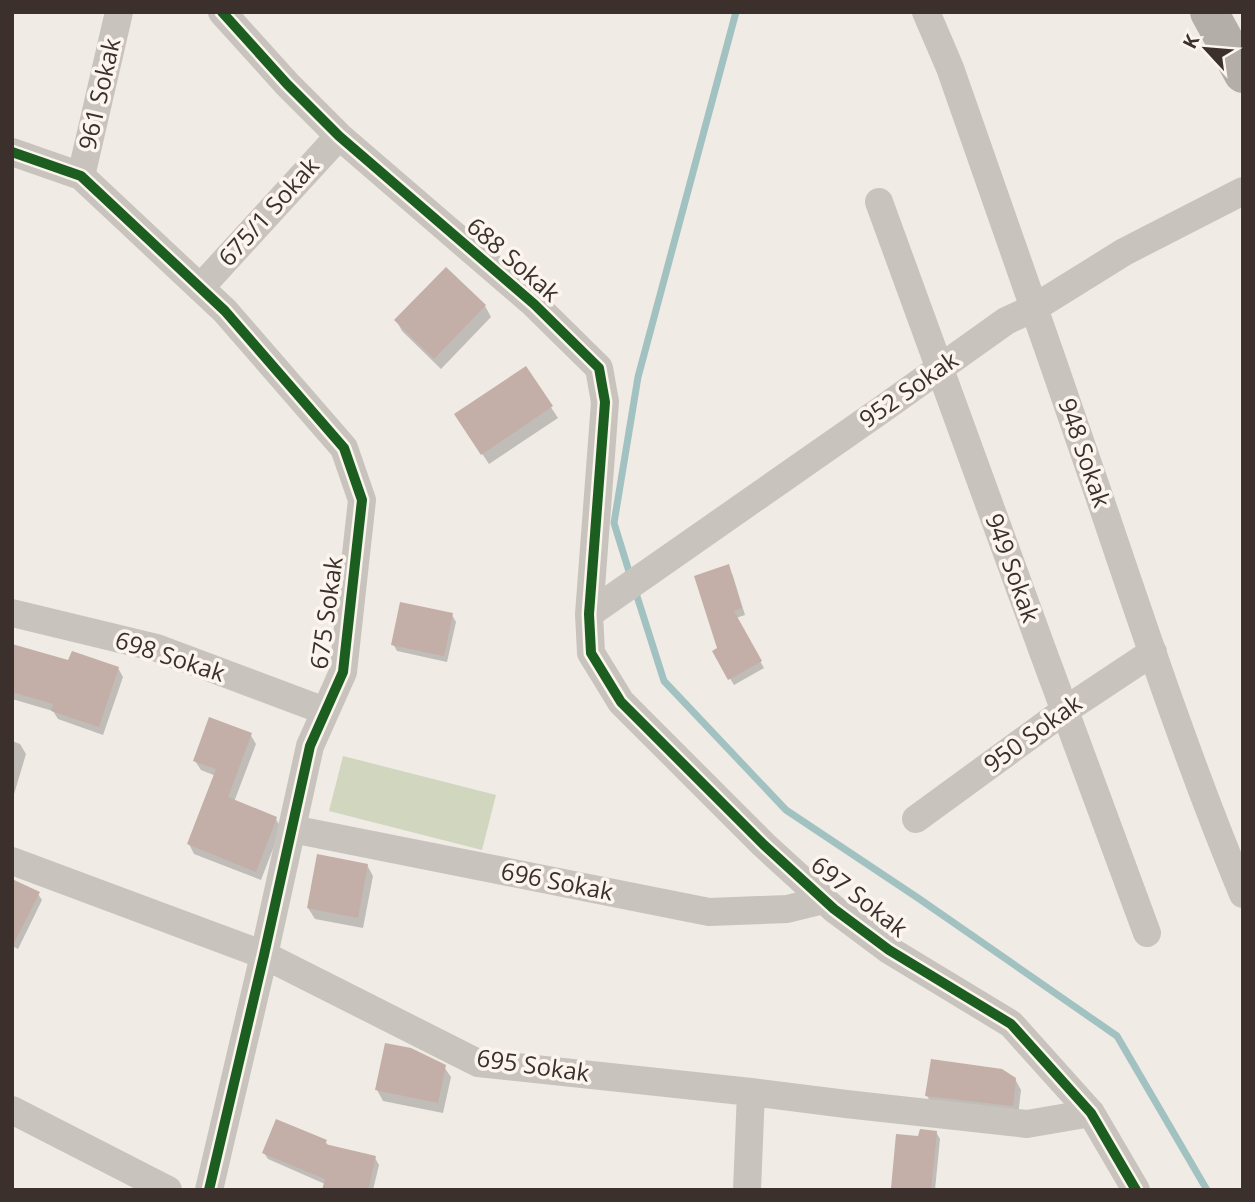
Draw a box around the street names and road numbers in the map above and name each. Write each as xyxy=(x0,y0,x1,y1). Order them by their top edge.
street label: 961 Sokak xyxy=(70,34,127,153)
street label: 675/1 Sokak xyxy=(210,149,326,273)
street label: 688 Sokak xyxy=(460,209,568,309)
street label: 952 Sokak xyxy=(852,342,964,435)
street label: 948 Sokak xyxy=(1051,393,1120,512)
street label: 949 Sokak xyxy=(978,508,1048,627)
street label: 675 Sokak xyxy=(301,554,350,671)
street label: 698 Sokak xyxy=(111,622,230,689)
street label: 950 Sokak xyxy=(976,686,1088,780)
street label: 697 Sokak xyxy=(805,848,915,944)
street label: 696 Sokak xyxy=(498,853,617,908)
street label: 695 Sokak xyxy=(475,1040,592,1089)

